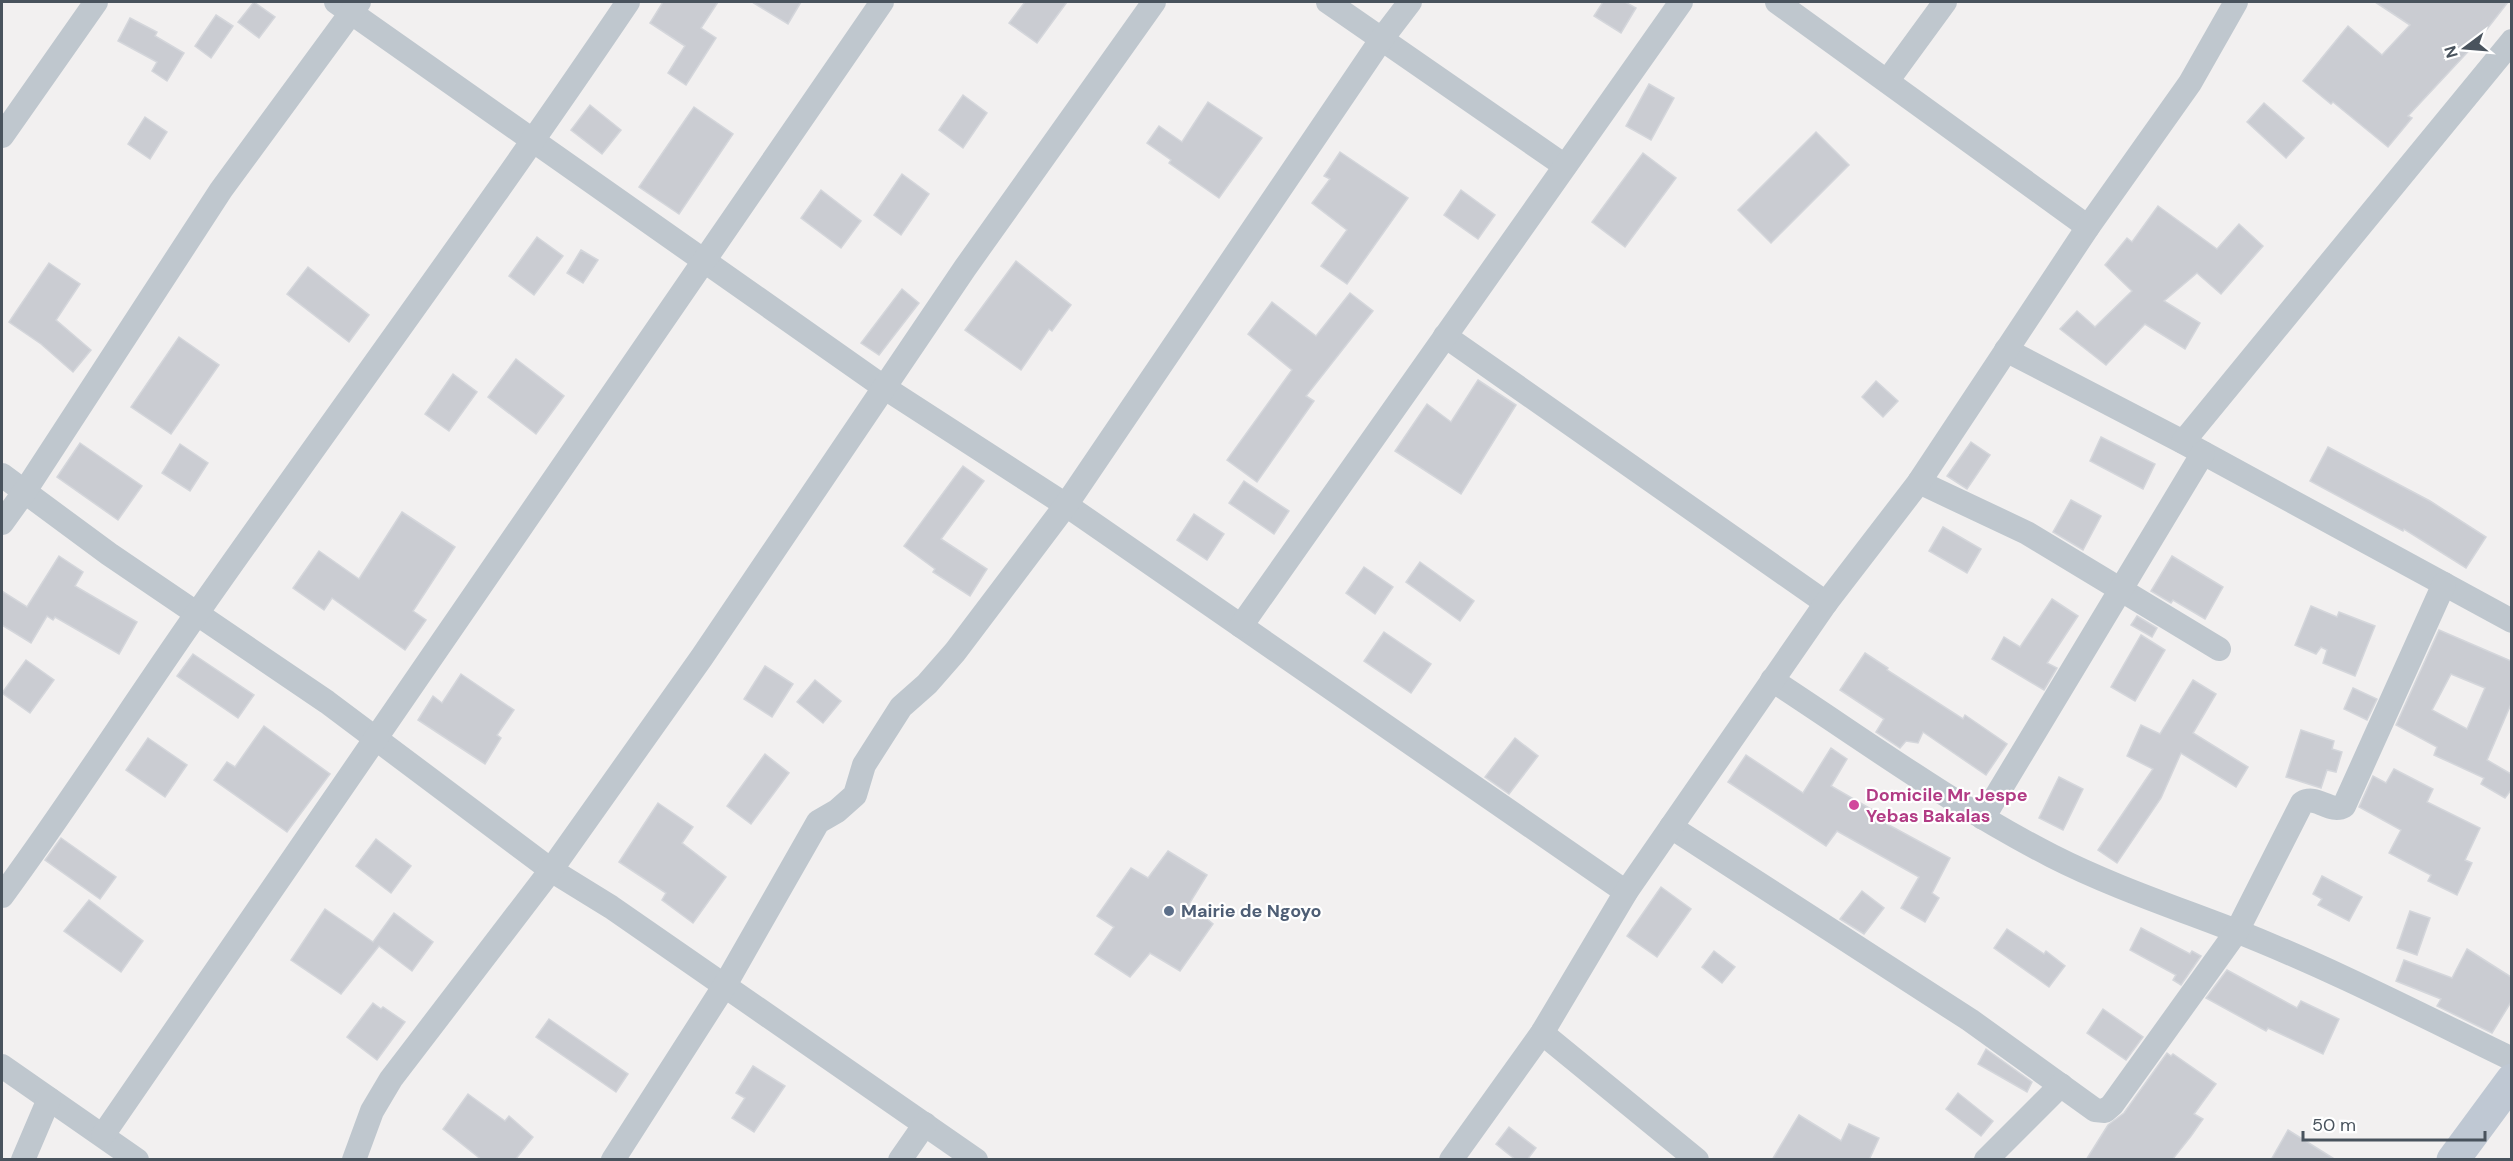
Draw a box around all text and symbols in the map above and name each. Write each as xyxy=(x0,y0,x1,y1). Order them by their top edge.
north arrow xyxy=(2435,18,2495,78)
text: N xyxy=(2439,43,2463,61)
place label: Domicile Mr Jespe Yebas Bakalas xyxy=(1866,783,2028,828)
marker: Domicile Mr Jespe Yebas Bakalas xyxy=(1847,798,1861,812)
place label: Mairie de Ngoyo xyxy=(1181,899,1321,923)
marker: Mairie de Ngoyo xyxy=(1162,904,1176,918)
scale bar xyxy=(2303,1104,2484,1142)
text: 50 m xyxy=(2312,1113,2356,1137)

